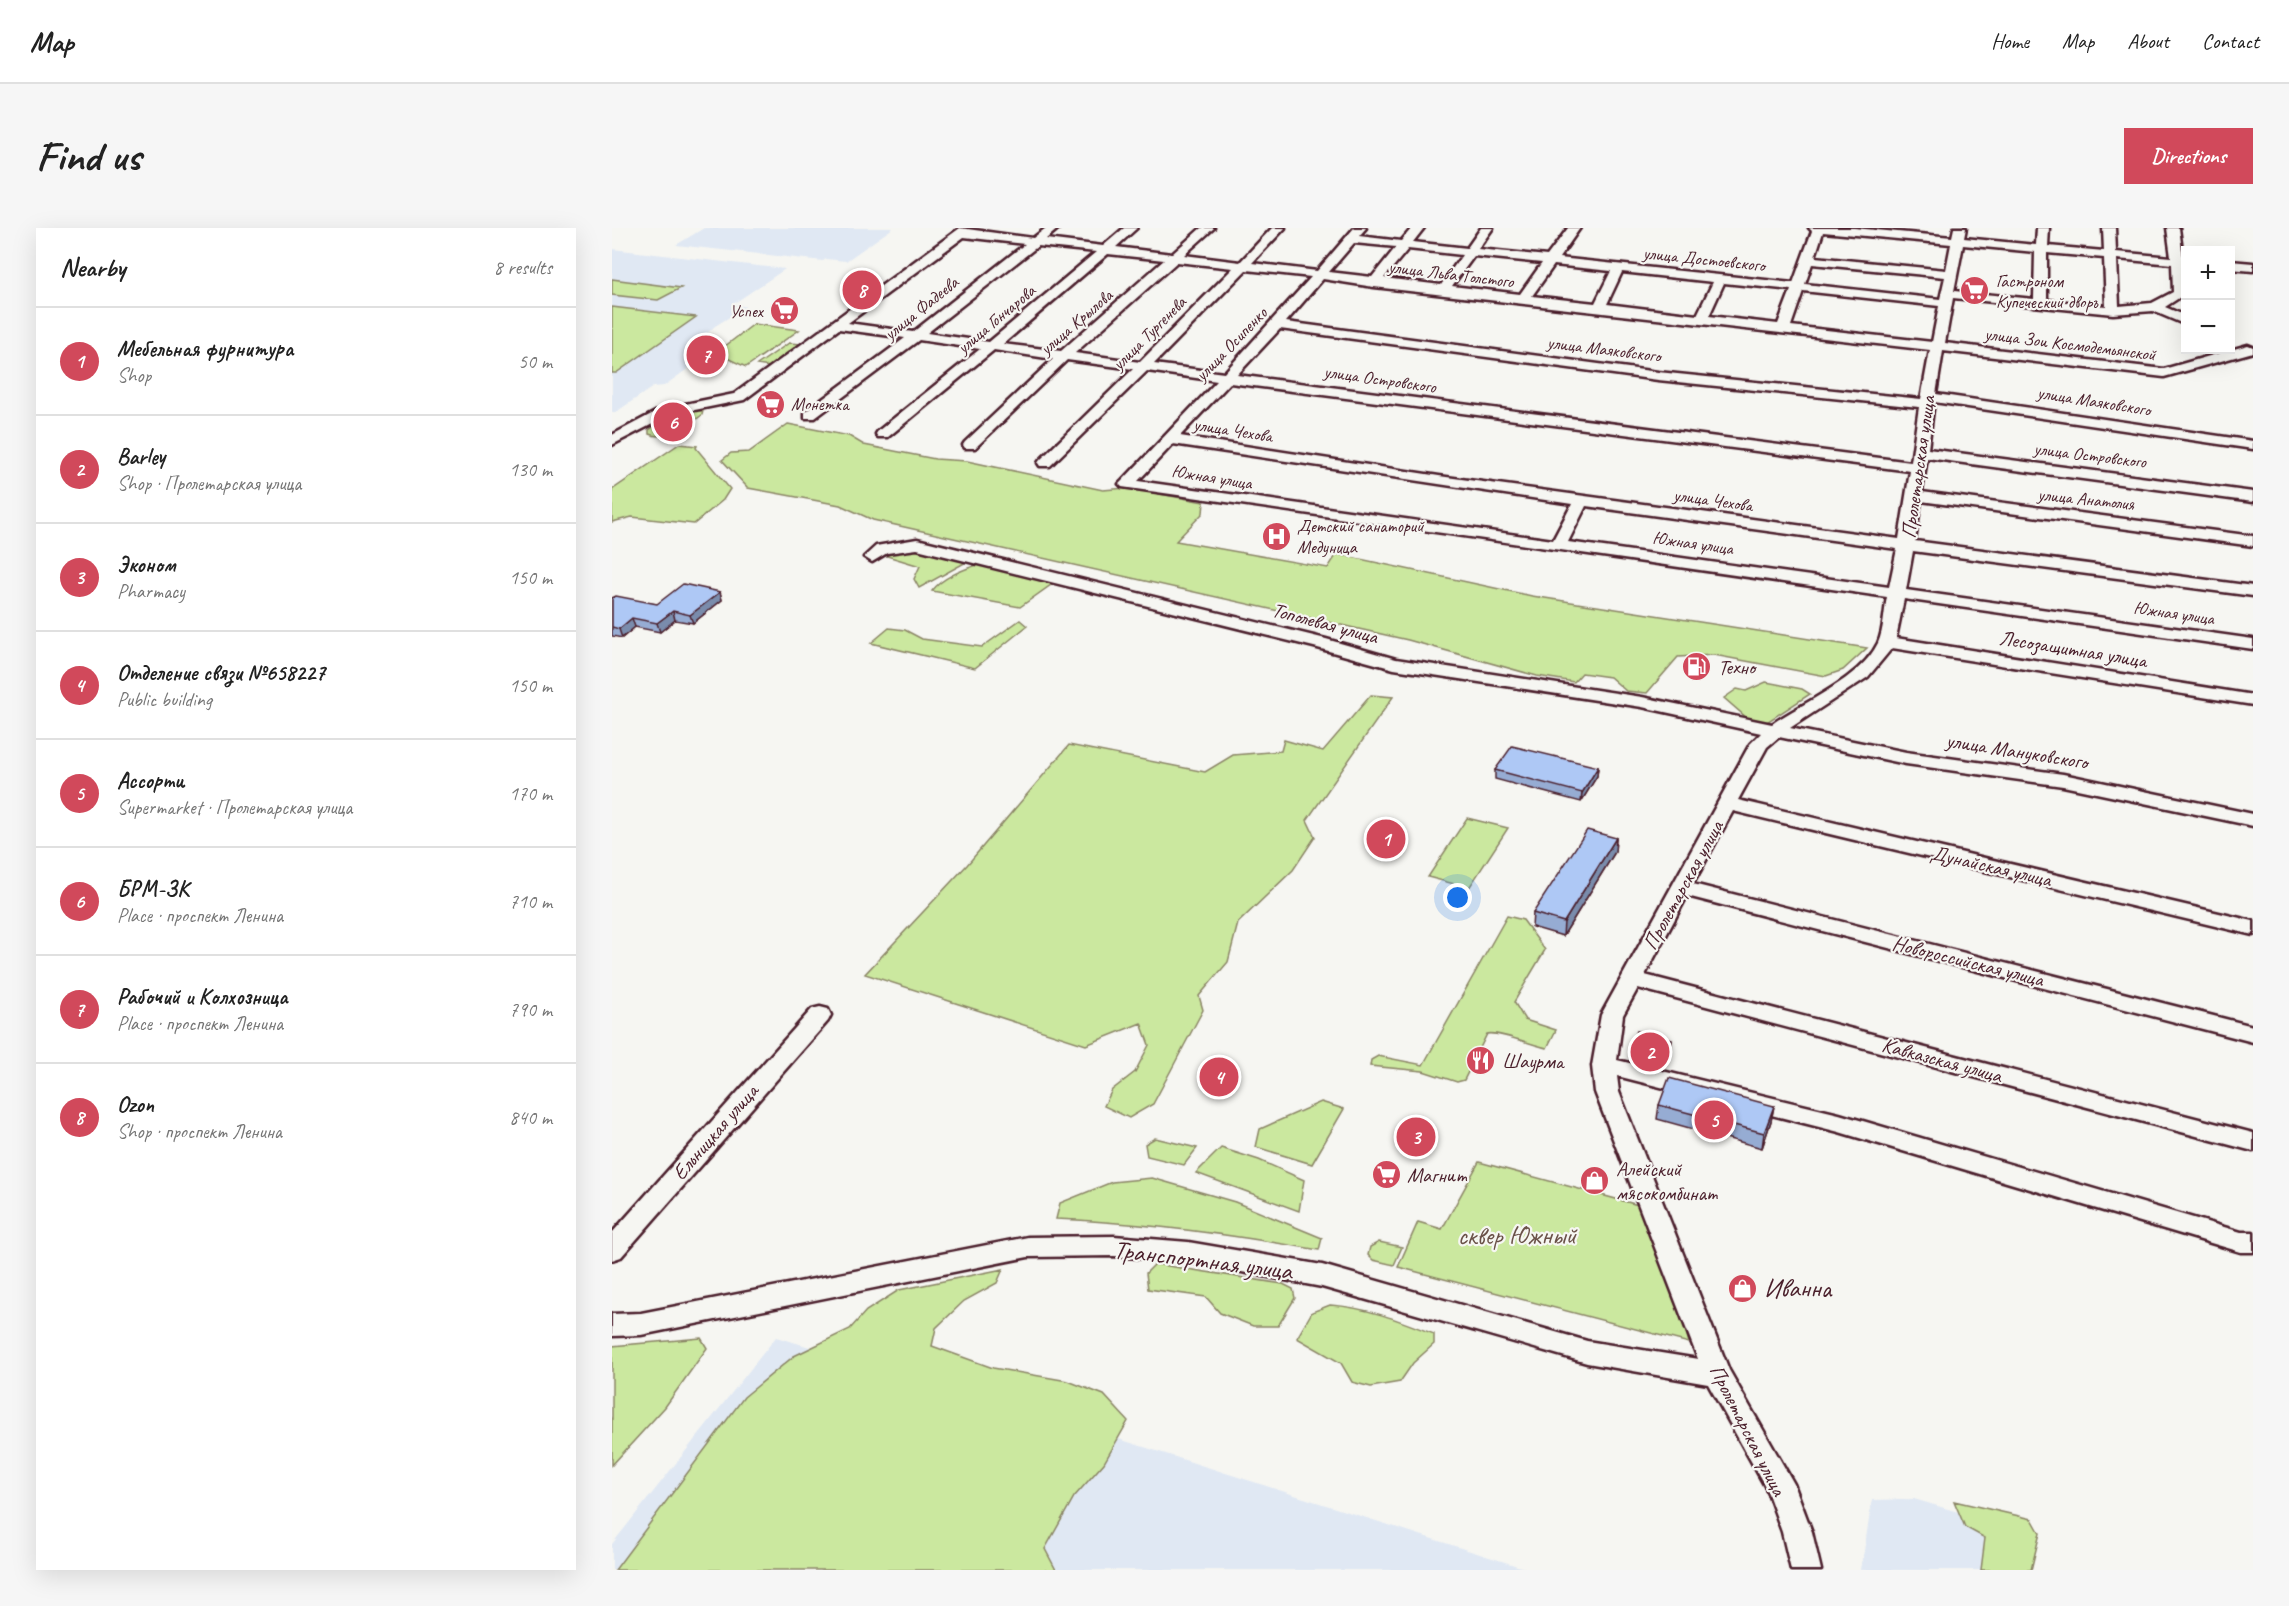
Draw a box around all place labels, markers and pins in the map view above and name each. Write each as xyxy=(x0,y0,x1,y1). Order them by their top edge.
pin: 8 xyxy=(842,268,882,312)
place label: Гастроном Купеческий дворъ xyxy=(1996,270,2099,313)
supermarket icon: Гастроном Купеческий дворъ xyxy=(1959,275,1991,307)
supermarket icon: Успех xyxy=(768,295,800,327)
place label: Успех xyxy=(729,300,765,322)
pin: 7 xyxy=(686,332,725,378)
supermarket icon: Монетка xyxy=(754,388,786,420)
place label: Монетка xyxy=(791,393,850,415)
pin: 6 xyxy=(654,400,692,444)
place label: Детский санаторий Медуница xyxy=(1297,515,1425,558)
hospital icon: Детский санаторий Медуница xyxy=(1260,520,1292,552)
fuel station icon: Техно xyxy=(1681,651,1713,683)
place label: Техно xyxy=(1718,654,1758,680)
pin: 1 xyxy=(1366,816,1406,862)
pin: 2 xyxy=(1630,1030,1670,1074)
restaurant icon: Шаурма xyxy=(1465,1045,1497,1077)
place label: Шаурма xyxy=(1502,1048,1566,1074)
pin: 4 xyxy=(1200,1054,1238,1100)
pin: 5 xyxy=(1694,1098,1734,1142)
pin: 3 xyxy=(1396,1114,1436,1160)
place label: Алейский мясокомбинат xyxy=(1616,1156,1718,1206)
supermarket icon: Магнит xyxy=(1370,1159,1402,1191)
place label: Магнит xyxy=(1407,1162,1468,1188)
shop icon: Алейский мясокомбинат xyxy=(1579,1165,1611,1197)
shop icon: Иванна xyxy=(1727,1272,1759,1304)
place label: Иванна xyxy=(1764,1272,1833,1305)

